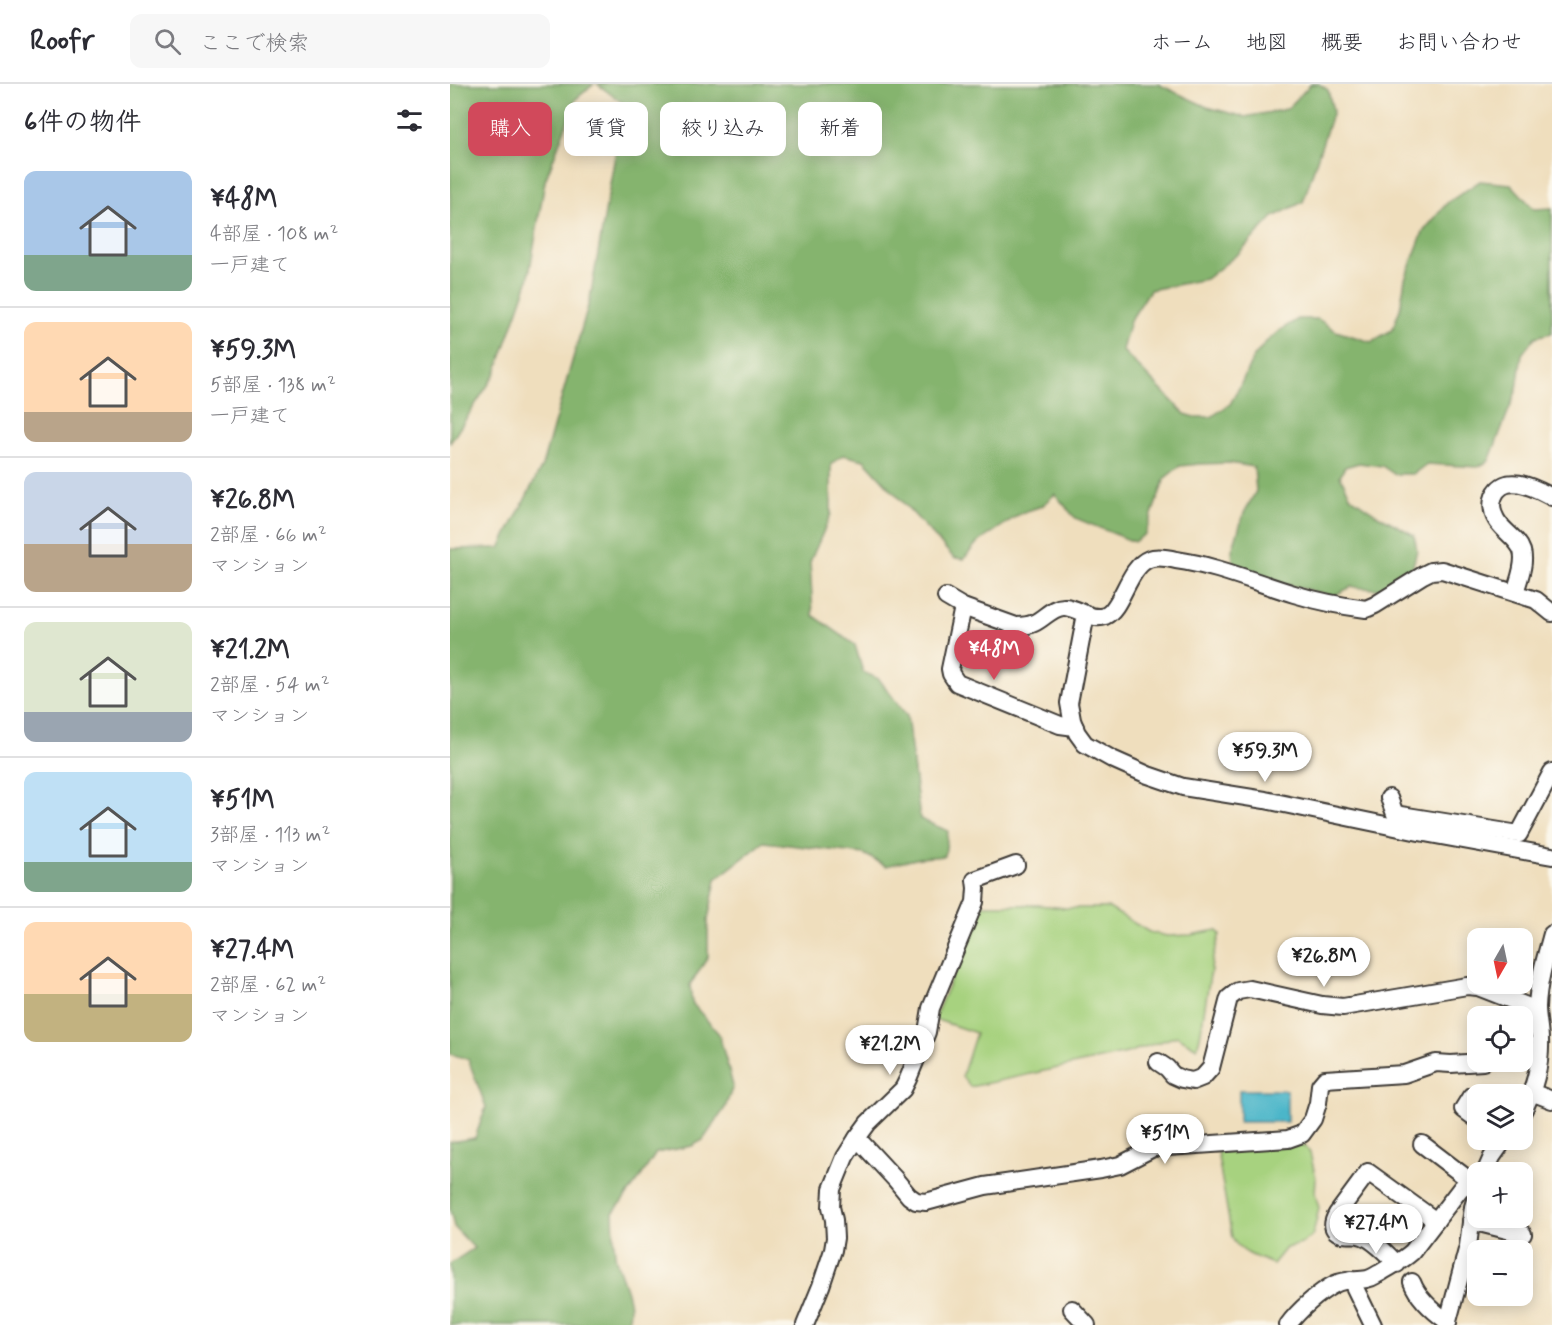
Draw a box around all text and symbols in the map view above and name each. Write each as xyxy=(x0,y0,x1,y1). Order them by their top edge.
search box xyxy=(130,14,550,68)
text: Roofr xyxy=(30,23,94,60)
icon: search xyxy=(151,25,184,58)
text: ホーム xyxy=(1151,29,1213,57)
text: 地図 xyxy=(1246,29,1288,57)
text: 概要 xyxy=(1321,29,1363,57)
text: お問い合わせ xyxy=(1396,29,1522,57)
text: ここで検索 xyxy=(199,30,309,58)
chip: 購入 xyxy=(468,102,552,156)
chip: 賃貸 xyxy=(564,102,648,156)
chip: 絞り込み xyxy=(660,102,786,156)
chip: 新着 xyxy=(798,102,882,156)
icon: filters xyxy=(393,104,426,137)
text: 6件の物件 xyxy=(24,106,141,140)
text: ¥48M xyxy=(210,183,277,217)
icon: home xyxy=(72,195,144,267)
text: 4部屋 · 108 m² xyxy=(210,221,338,248)
text: 一戸建て xyxy=(210,252,290,279)
text: ¥59.3M xyxy=(210,334,296,368)
icon: home xyxy=(72,346,144,418)
text: 5部屋 · 138 m² xyxy=(210,372,336,399)
text: 一戸建て xyxy=(210,403,290,430)
text: ¥26.8M xyxy=(210,484,295,518)
icon: home xyxy=(72,496,144,568)
text: 2部屋 · 66 m² xyxy=(210,522,327,549)
text: マンション xyxy=(210,553,309,580)
pin: ¥48M xyxy=(958,630,1030,681)
text: ¥21.2M xyxy=(210,634,290,668)
text: ¥48M xyxy=(968,636,1020,663)
icon: home xyxy=(72,646,144,718)
text: 2部屋 · 54 m² xyxy=(210,672,330,699)
text: マンション xyxy=(210,703,309,730)
pin: ¥59.3M xyxy=(1216,732,1314,783)
text: ¥59.3M xyxy=(1232,738,1298,765)
text: ¥51M xyxy=(210,784,275,818)
icon: home xyxy=(72,796,144,868)
text: 3部屋 · 113 m² xyxy=(210,822,330,849)
text: マンション xyxy=(210,853,309,880)
north arrow xyxy=(1467,928,1533,994)
map controls xyxy=(1467,928,1533,1306)
text: ¥27.4M xyxy=(210,934,294,968)
pin: ¥26.8M xyxy=(1275,937,1373,988)
text: ¥26.8M xyxy=(1291,943,1357,970)
icon: home xyxy=(72,946,144,1018)
text: 2部屋 · 62 m² xyxy=(210,972,326,999)
text: マンション xyxy=(210,1003,309,1030)
button: locate xyxy=(1467,1006,1533,1072)
pin: ¥21.2M xyxy=(841,1025,939,1076)
text: ¥21.2M xyxy=(859,1031,921,1058)
button: layers xyxy=(1467,1084,1533,1150)
pin: ¥51M xyxy=(1129,1114,1201,1165)
text: ¥51M xyxy=(1140,1120,1190,1147)
button: + xyxy=(1467,1162,1533,1228)
pin: ¥27.4M xyxy=(1327,1204,1425,1255)
text: ¥27.4M xyxy=(1344,1210,1408,1237)
button: − xyxy=(1467,1240,1533,1306)

